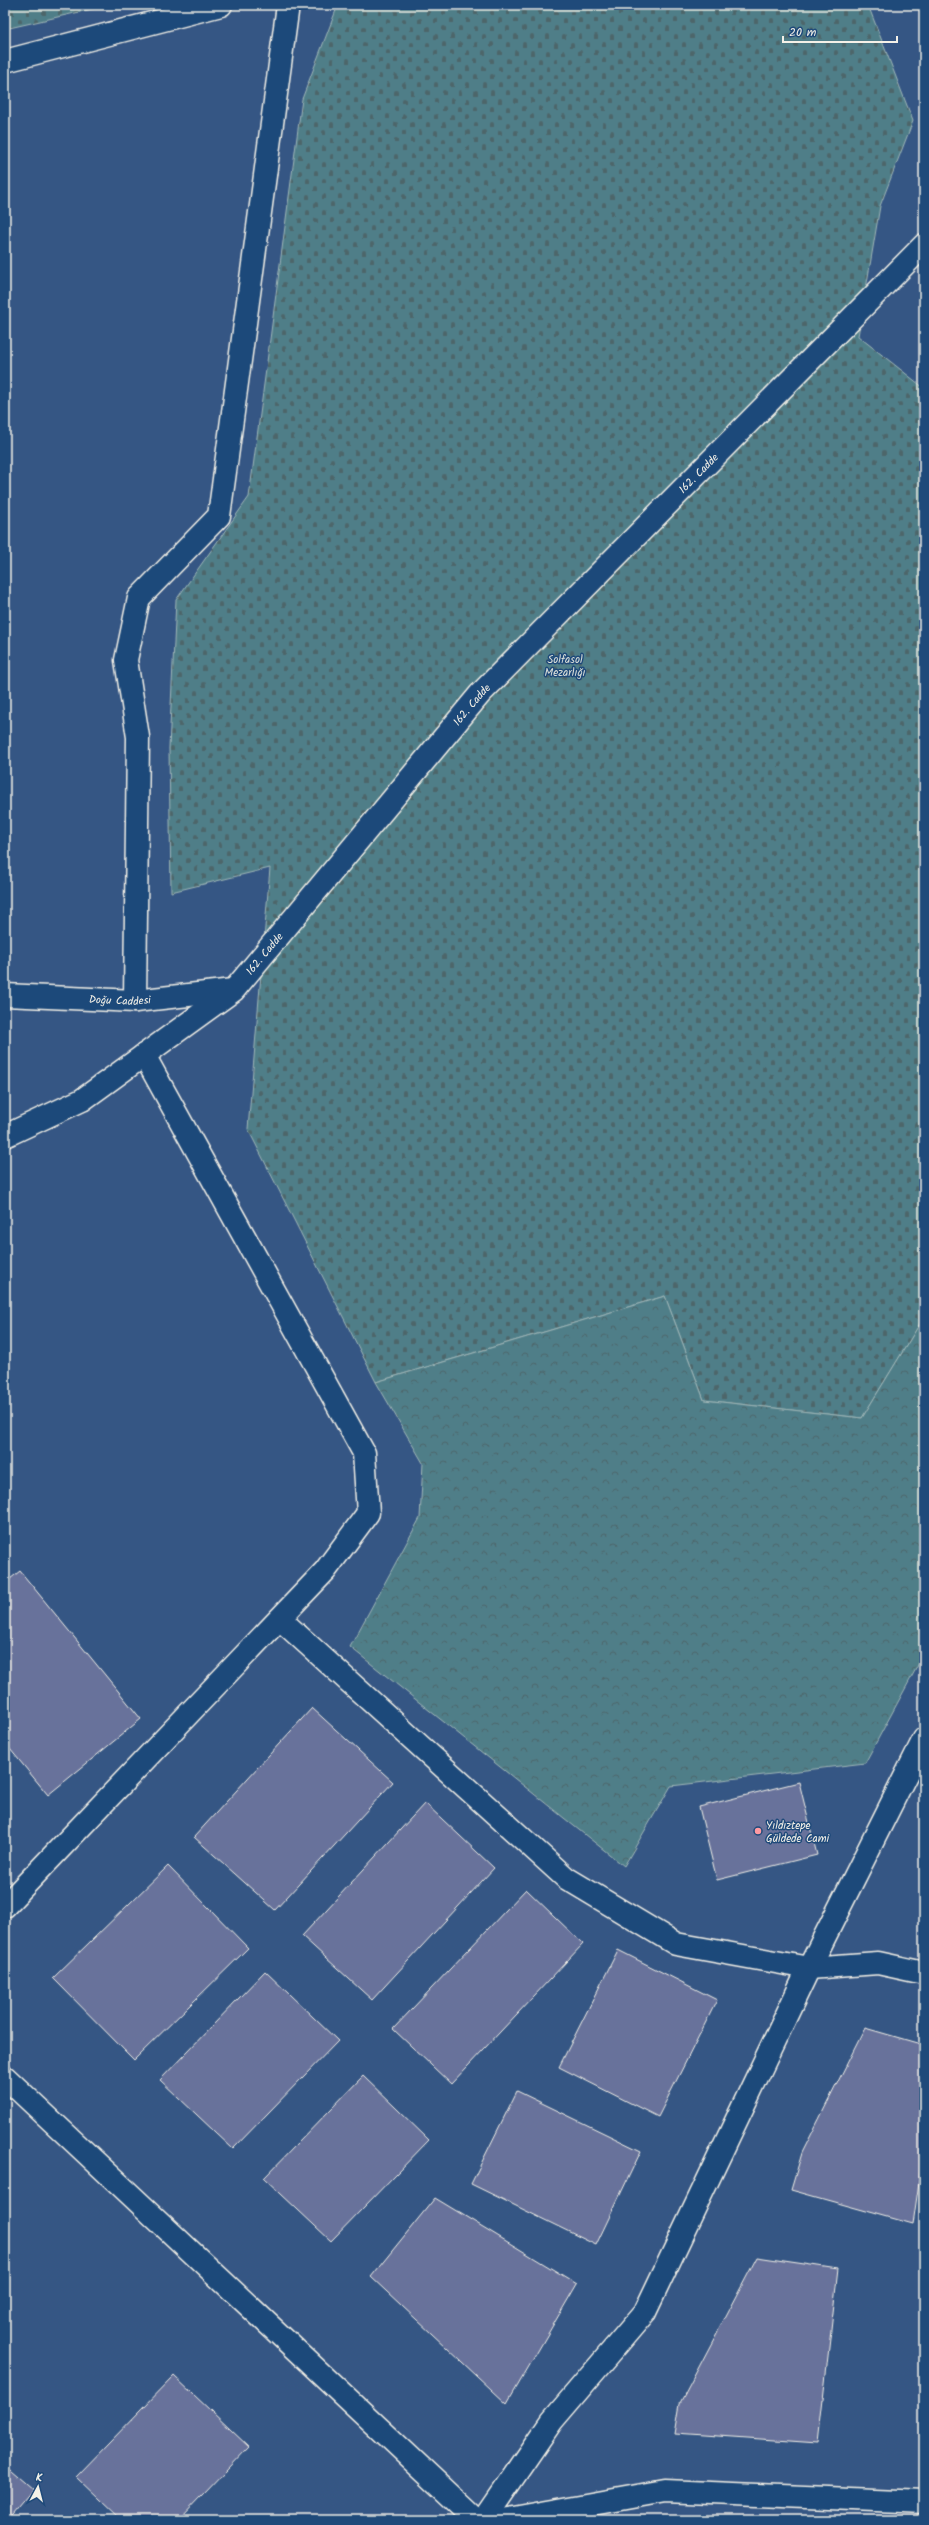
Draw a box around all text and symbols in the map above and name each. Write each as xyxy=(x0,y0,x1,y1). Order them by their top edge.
scale bar xyxy=(783,18,897,44)
text: 20 m xyxy=(789,23,817,42)
street label: 162. Cadde xyxy=(675,450,723,498)
park label: Solfasol Mezarlığı xyxy=(545,651,586,682)
street label: 162. Cadde xyxy=(449,680,495,730)
street label: 162. Cadde xyxy=(242,929,288,979)
street label: Doğu Caddesi xyxy=(88,991,152,1011)
place label: Yıldıztepe Güldede Cami xyxy=(766,1817,829,1848)
marker: Yıldıztepe Güldede Cami xyxy=(753,1826,763,1836)
north arrow xyxy=(18,2467,58,2507)
text: K xyxy=(35,2469,44,2487)

